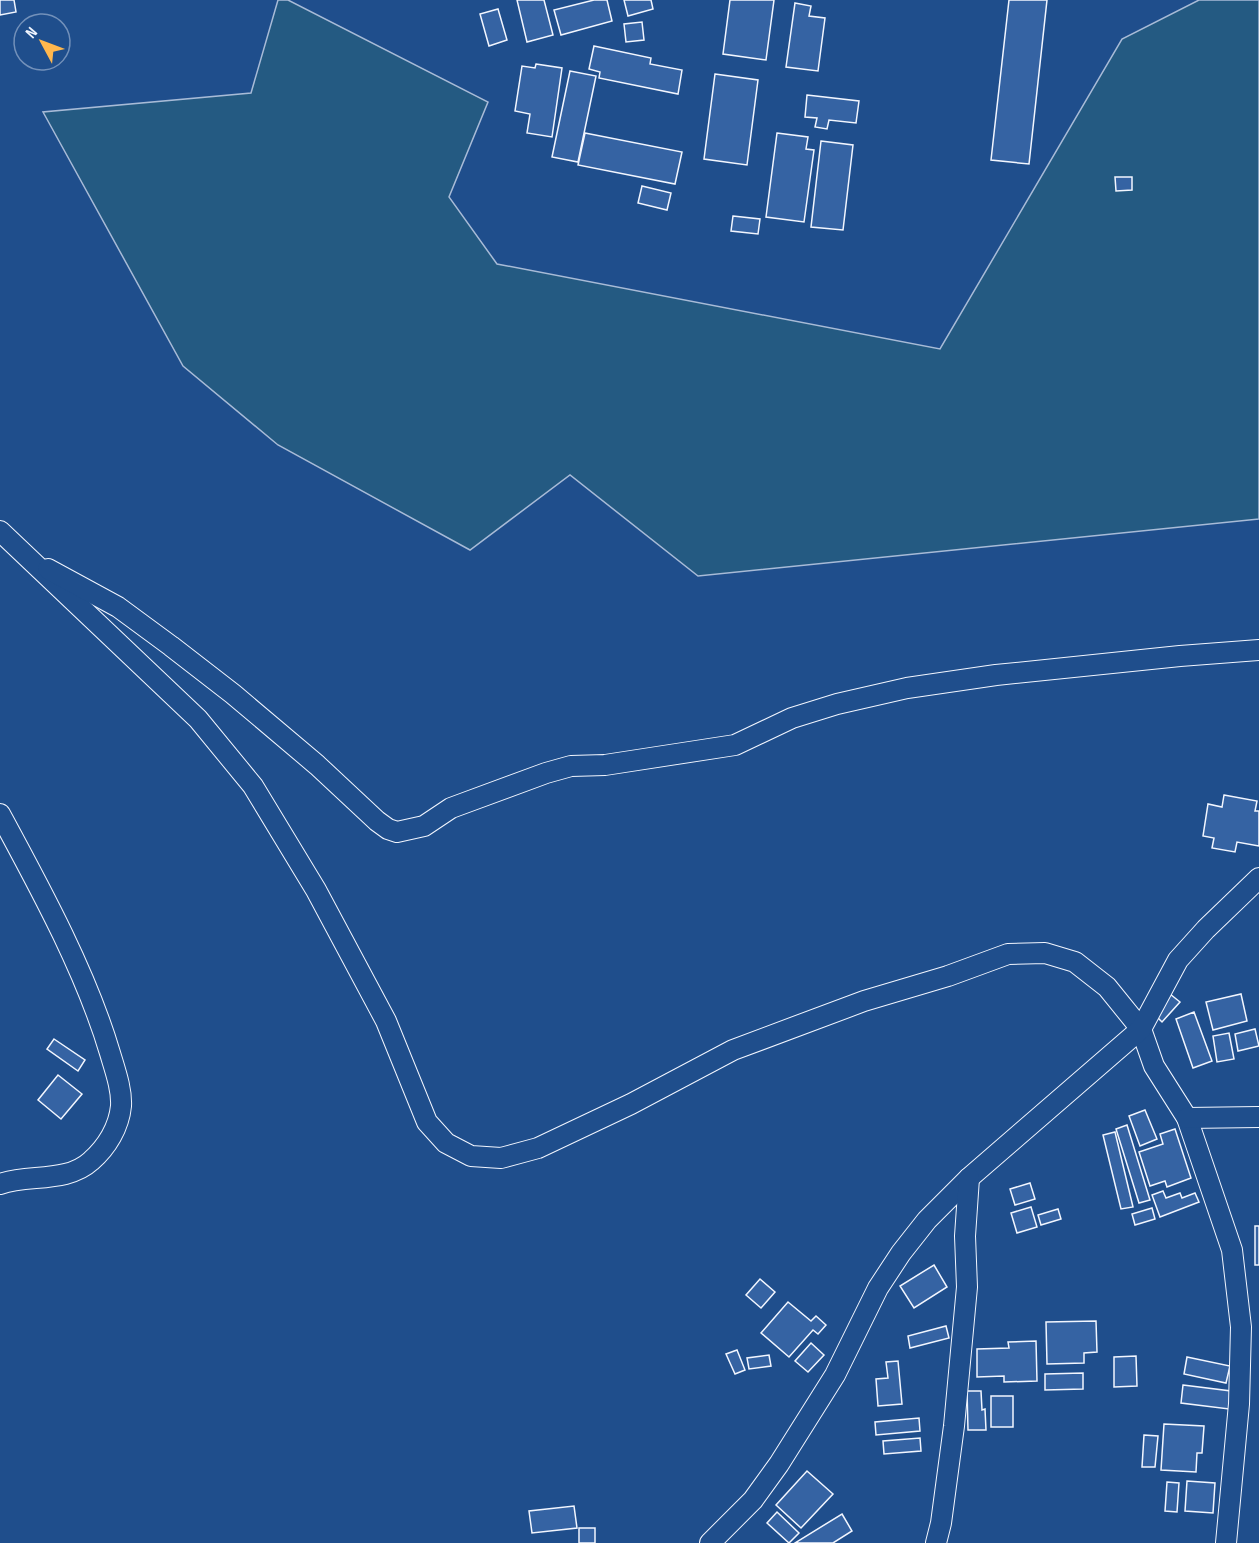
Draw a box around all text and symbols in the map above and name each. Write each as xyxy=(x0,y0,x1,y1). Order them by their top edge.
north arrow xyxy=(12,12,72,72)
text: N xyxy=(22,24,42,43)

